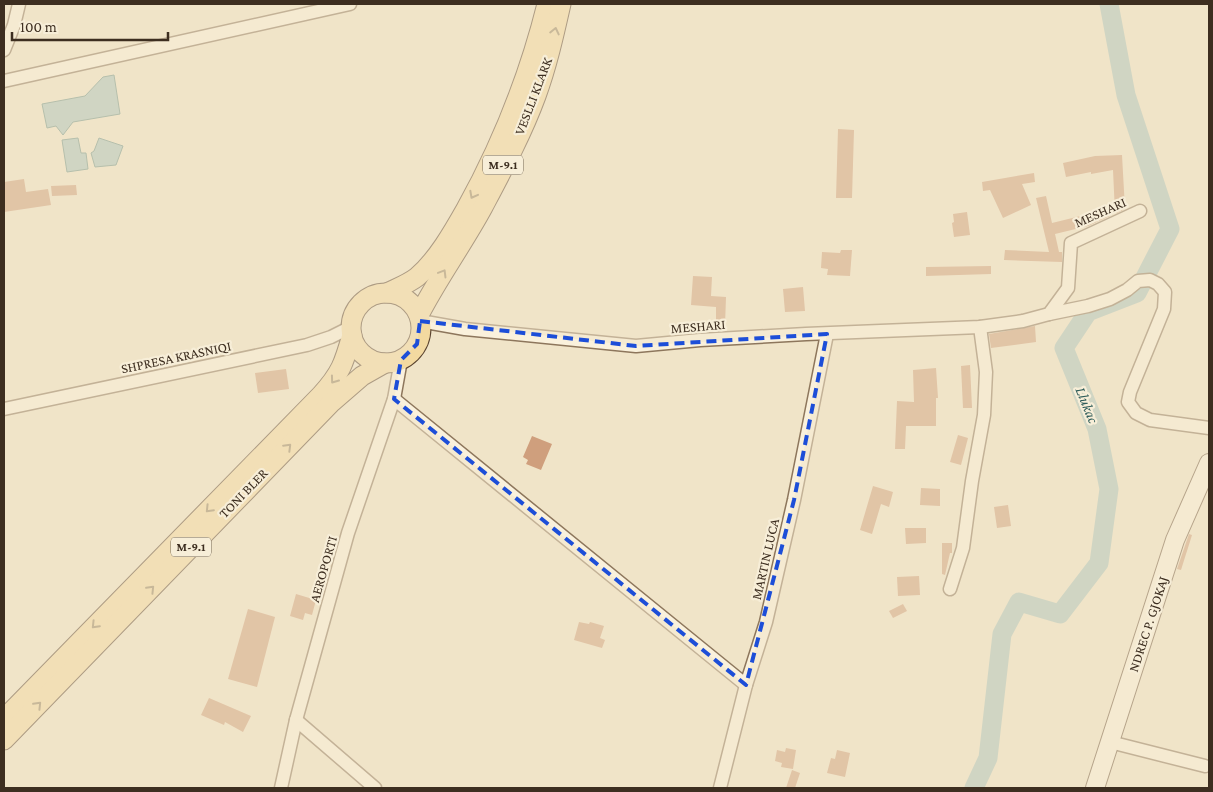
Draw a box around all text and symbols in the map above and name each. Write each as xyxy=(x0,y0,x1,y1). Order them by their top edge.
scale bar xyxy=(12,10,169,42)
text: 100 m xyxy=(20,19,57,35)
one-way arrow xyxy=(549,27,560,36)
street label: VESLLI KLARK xyxy=(511,54,555,137)
road number: M-9.1 xyxy=(483,156,523,174)
one-way arrow xyxy=(469,190,479,199)
street label: MESHARI xyxy=(1072,194,1128,230)
one-way arrow xyxy=(436,269,446,278)
street label: MESHARI xyxy=(670,316,726,336)
street label: SHPRESA KRASNIQI xyxy=(119,338,233,376)
one-way arrow xyxy=(331,374,340,384)
water label: Llukac xyxy=(1073,385,1102,426)
one-way arrow xyxy=(282,443,291,452)
street label: TONI BLER xyxy=(215,465,271,521)
one-way arrow xyxy=(205,503,214,512)
street label: MARTIN LUCA xyxy=(748,517,782,601)
street label: AEROPORTI xyxy=(306,534,340,604)
road number: M-9.1 xyxy=(171,538,211,556)
street label: NDREC P. GJOKAJ xyxy=(1125,574,1171,674)
one-way arrow xyxy=(145,586,154,595)
one-way arrow xyxy=(92,619,101,628)
one-way arrow xyxy=(32,702,41,711)

